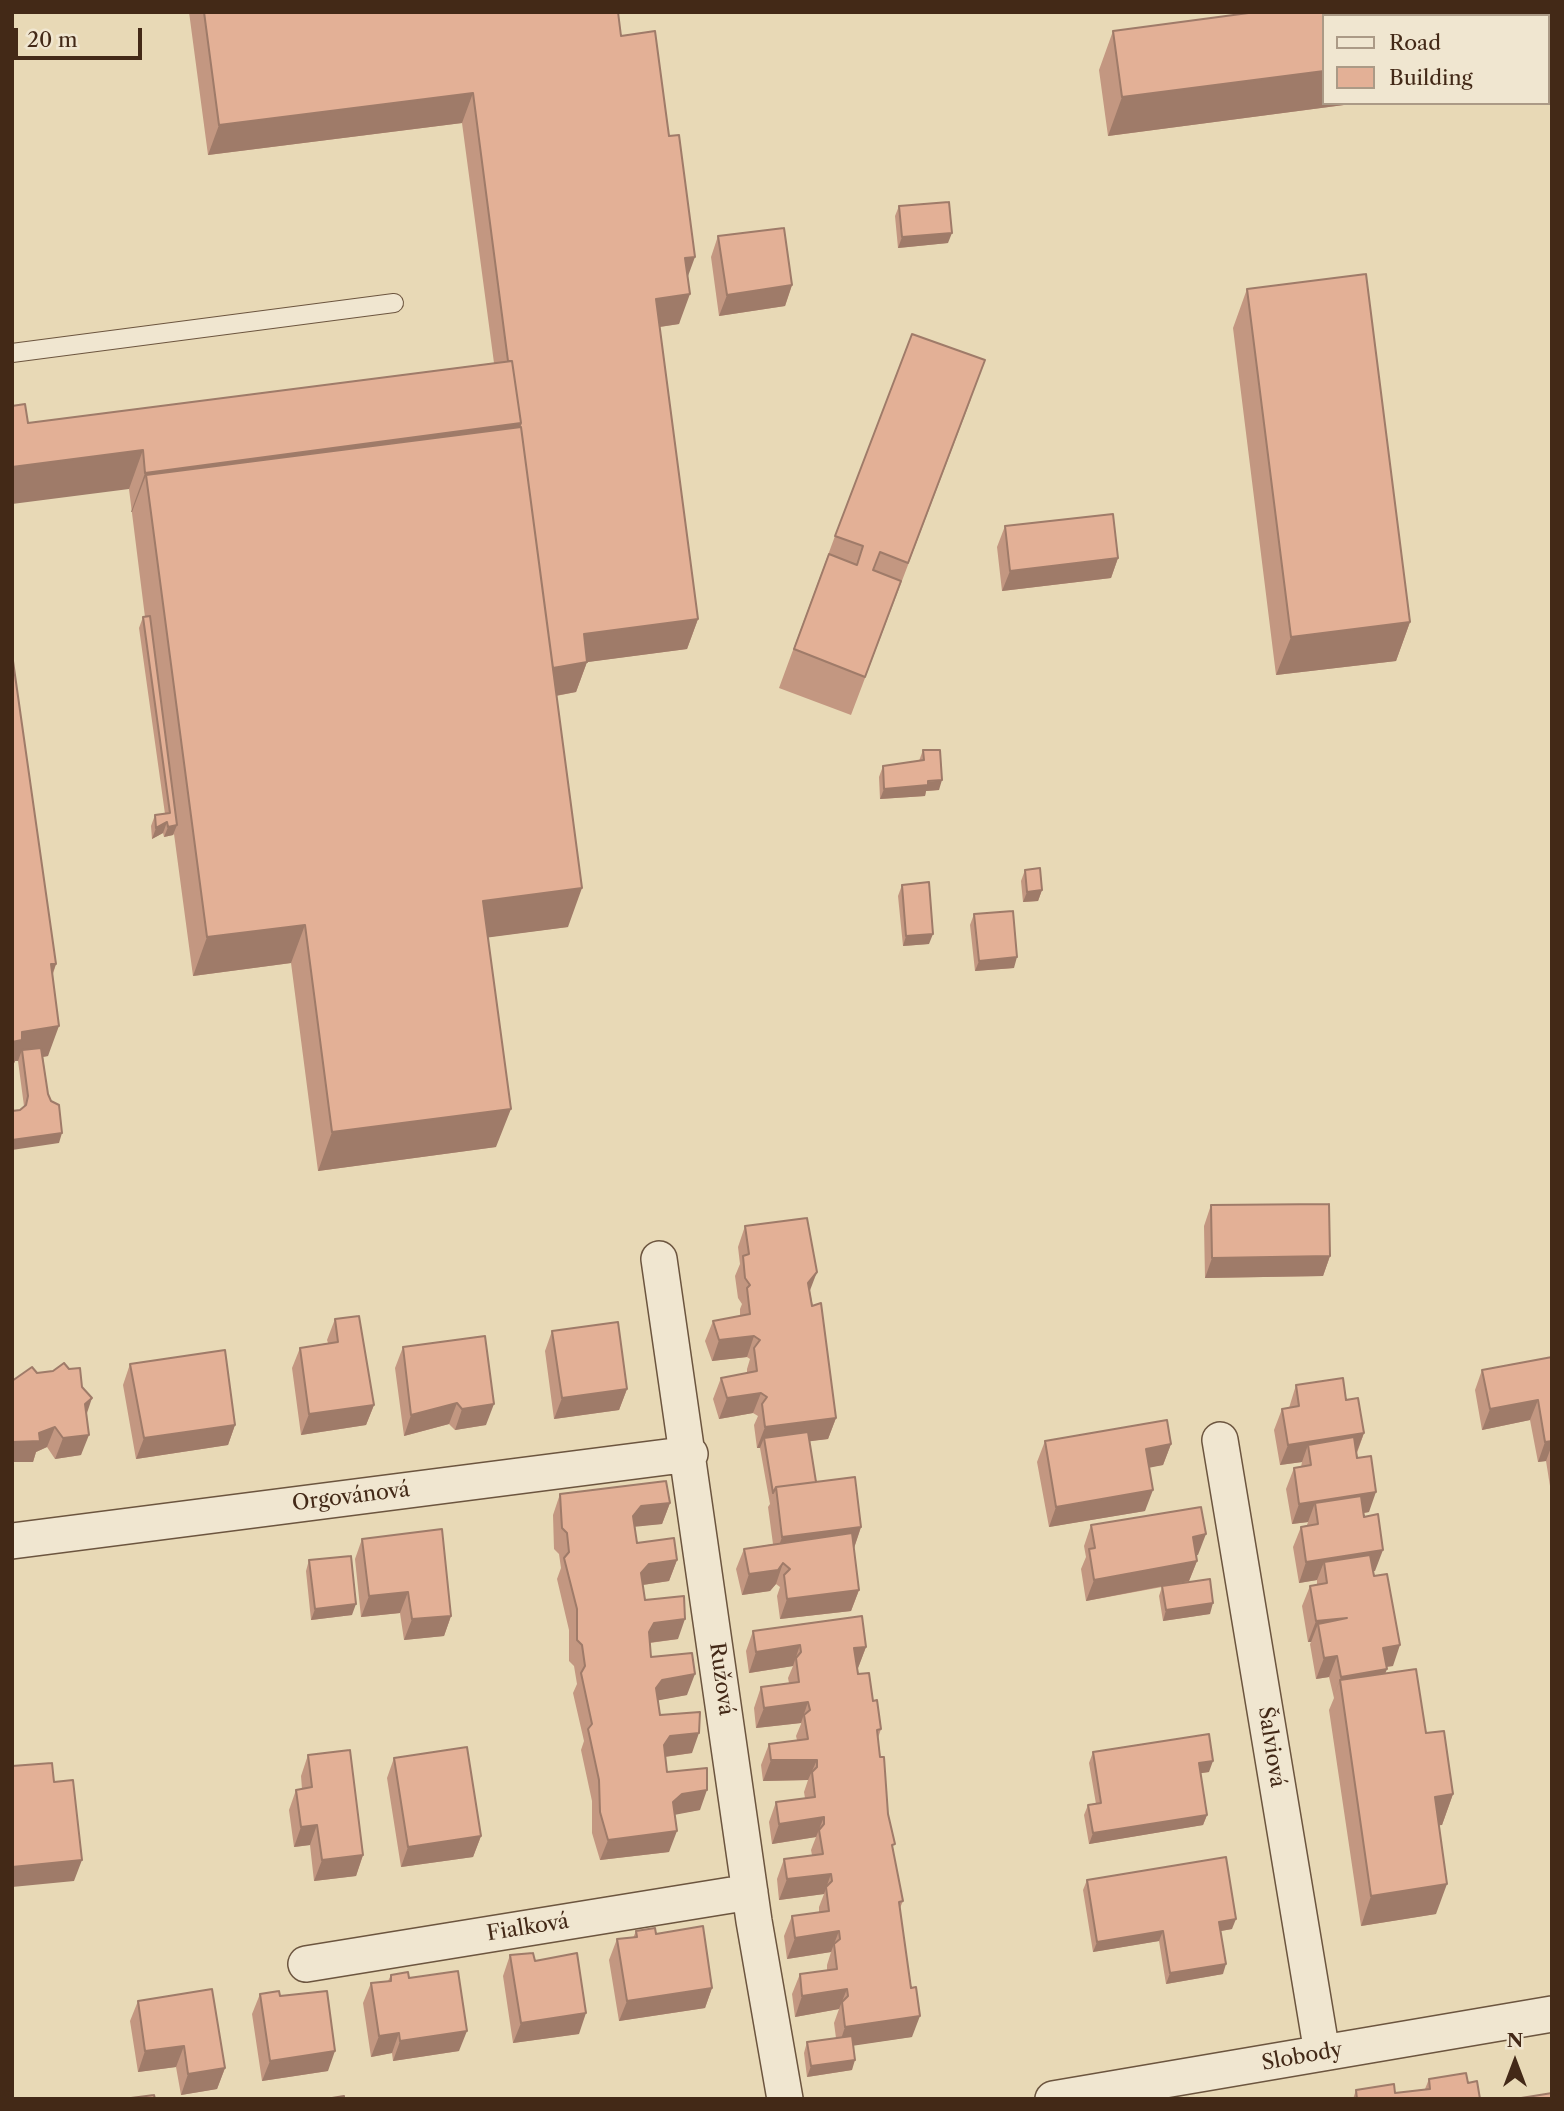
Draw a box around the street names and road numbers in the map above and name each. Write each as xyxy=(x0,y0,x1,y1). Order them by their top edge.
street label: Orgovánová xyxy=(291,1477,411,1517)
street label: Ružová xyxy=(703,1641,739,1717)
street label: Šalviová xyxy=(1252,1705,1290,1789)
street label: Fialková xyxy=(485,1909,571,1947)
street label: Slobody xyxy=(1260,2038,1344,2076)

